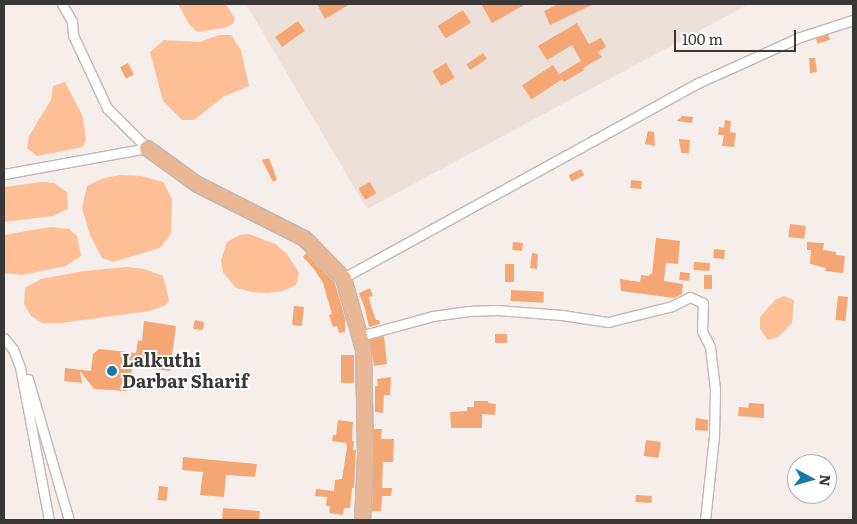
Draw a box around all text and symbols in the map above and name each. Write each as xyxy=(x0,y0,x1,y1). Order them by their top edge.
scale bar xyxy=(677,20,800,52)
text: 100 m xyxy=(682,27,723,50)
place label: Lalkuthi Darbar Sharif xyxy=(122,350,248,392)
marker: Lalkuthi Darbar Sharif xyxy=(106,365,118,377)
north arrow xyxy=(787,454,837,504)
text: N xyxy=(815,474,836,487)

